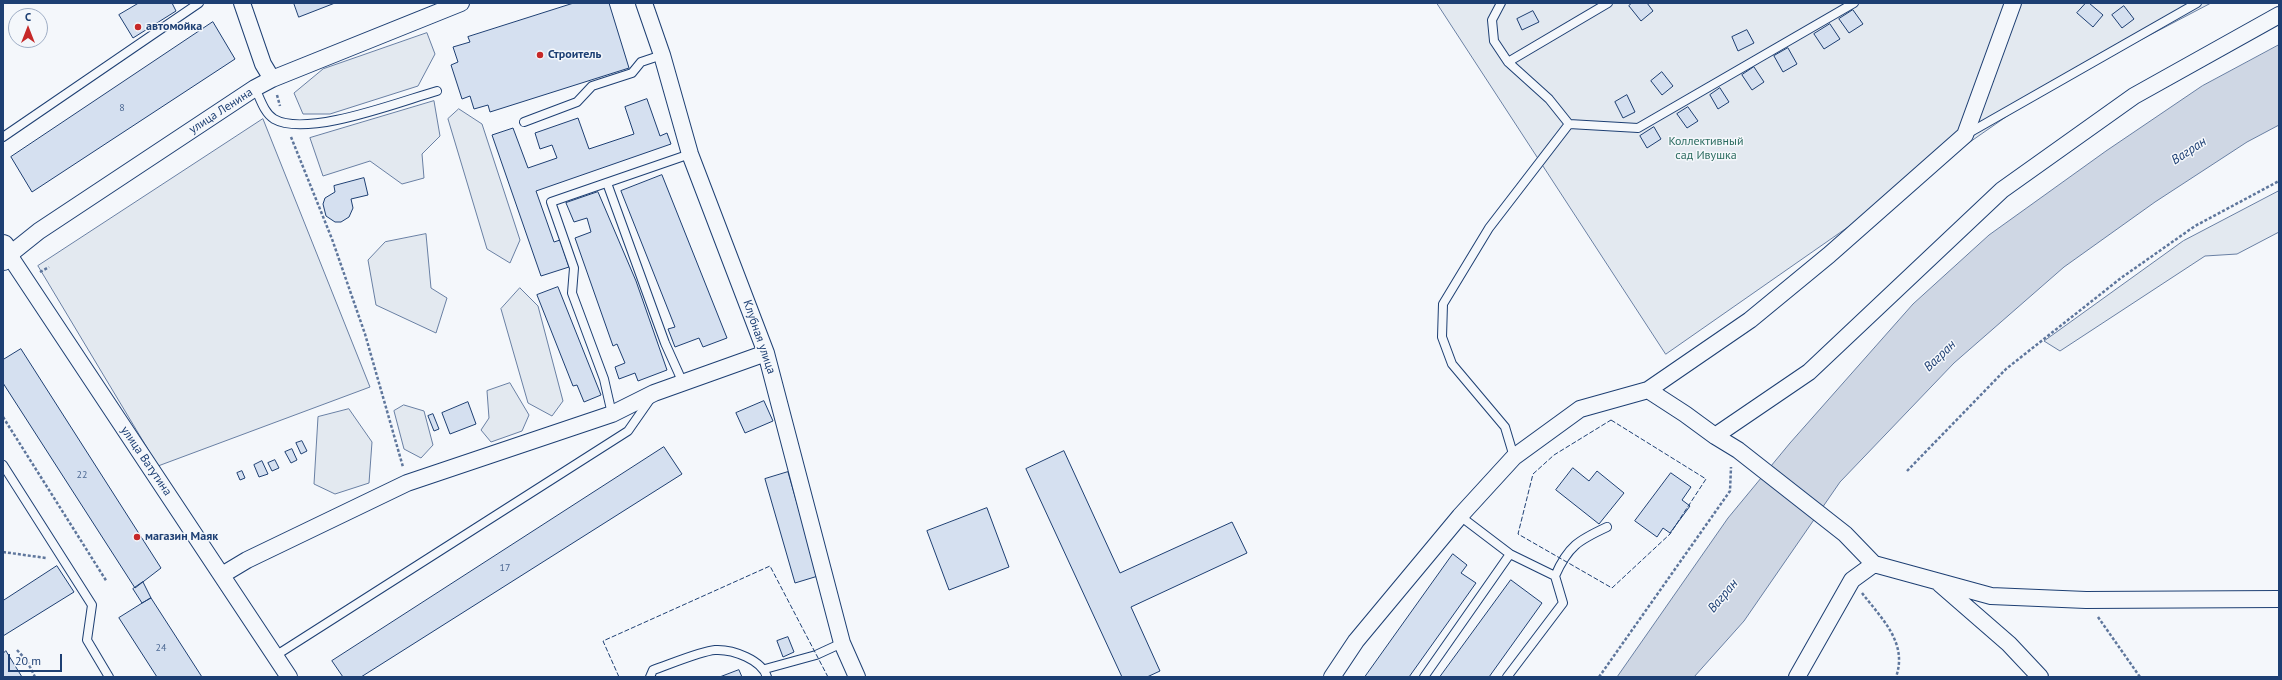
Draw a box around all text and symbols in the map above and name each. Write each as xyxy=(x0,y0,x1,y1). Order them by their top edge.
north arrow xyxy=(8,8,48,48)
text: С xyxy=(25,10,31,24)
place label: автомойка xyxy=(146,20,202,34)
marker: автомойка xyxy=(133,22,143,32)
place label: Строитель xyxy=(548,48,601,62)
marker: Строитель xyxy=(535,50,545,60)
street label: улица Ленина xyxy=(187,85,255,137)
house number: 8 xyxy=(119,102,125,114)
water label: Вагран xyxy=(2169,134,2209,168)
park label: Коллективный сад Ивушка xyxy=(1668,135,1744,163)
street label: Клубная улица xyxy=(740,298,778,376)
water label: Вагран xyxy=(1921,337,1959,375)
street label: улица Ватутина xyxy=(117,423,175,499)
house number: 22 xyxy=(77,469,87,481)
place label: магазин Маяк xyxy=(145,530,218,544)
marker: магазин Маяк xyxy=(132,532,142,542)
house number: 17 xyxy=(500,562,510,574)
water label: Вагран xyxy=(1705,576,1741,616)
house number: 24 xyxy=(156,642,166,654)
scale bar xyxy=(10,646,64,672)
text: 20 m xyxy=(15,653,41,668)

